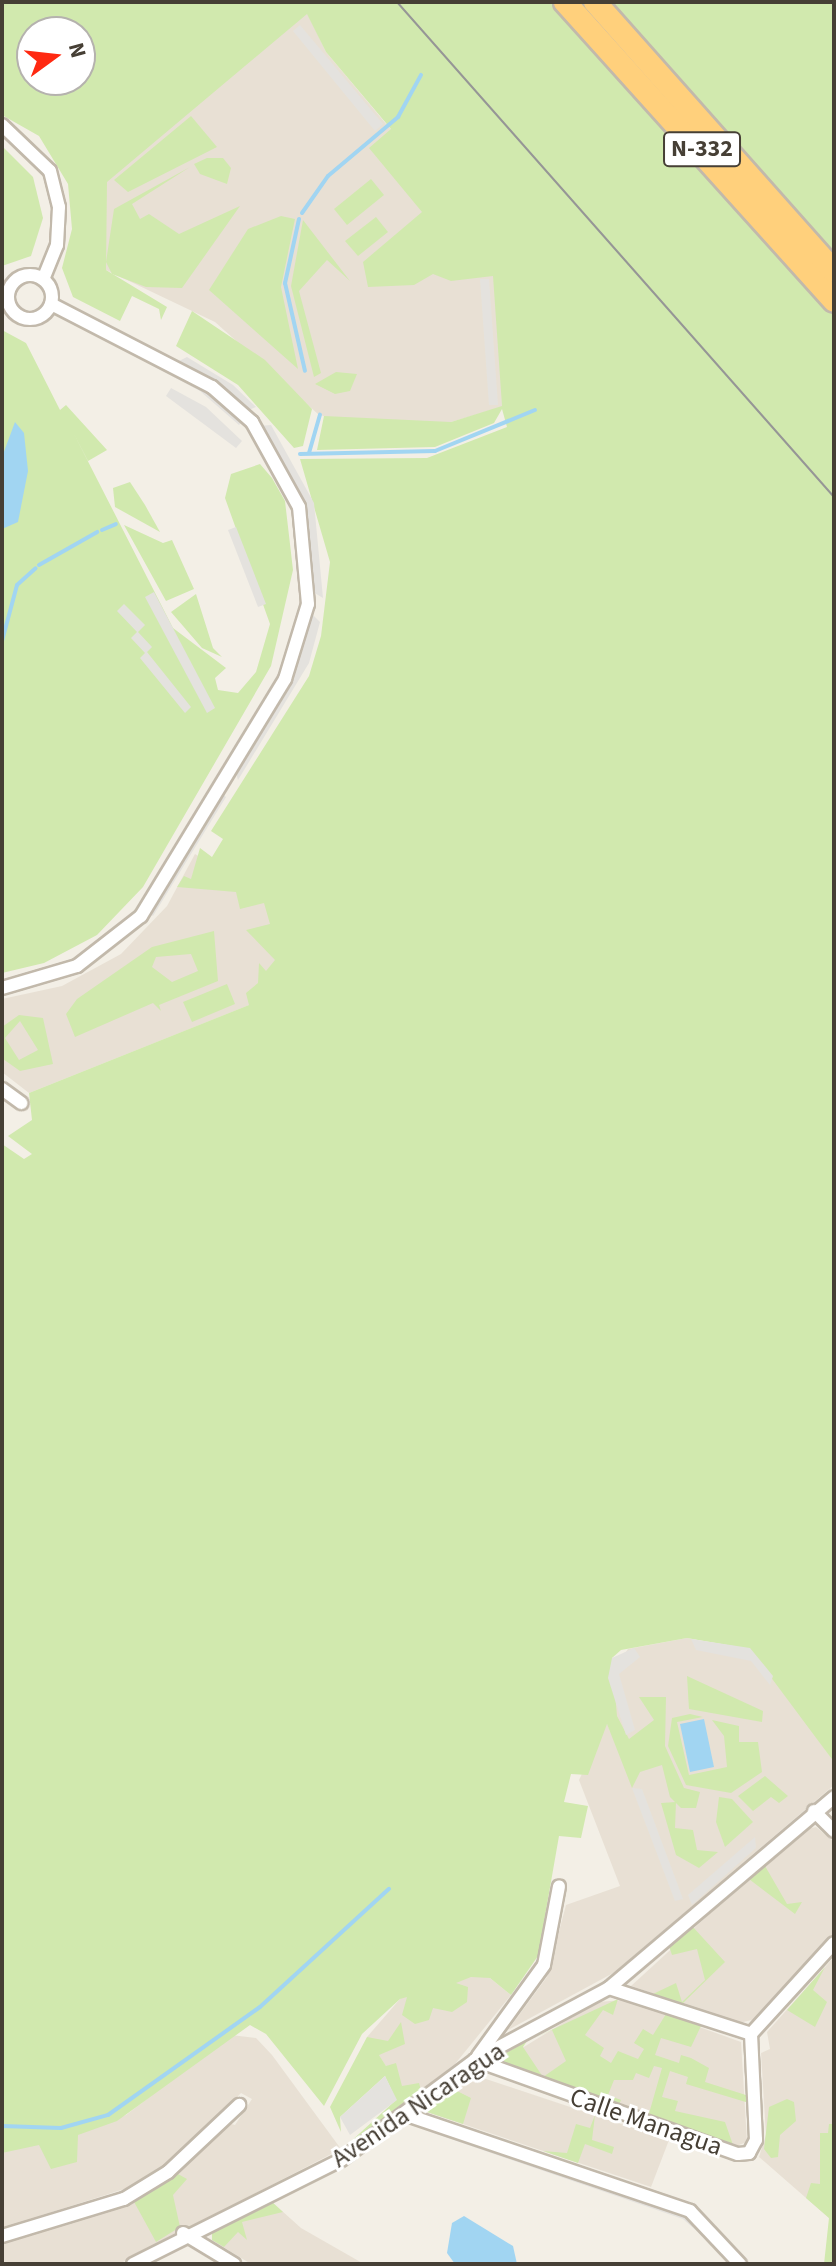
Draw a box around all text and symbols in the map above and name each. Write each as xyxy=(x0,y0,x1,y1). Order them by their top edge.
north arrow xyxy=(16,16,96,96)
text: N xyxy=(60,39,95,62)
road number: N-332 xyxy=(662,129,742,169)
street label: Avenida Nicaragua xyxy=(326,2036,510,2174)
street label: Calle Managua xyxy=(566,2081,726,2163)

